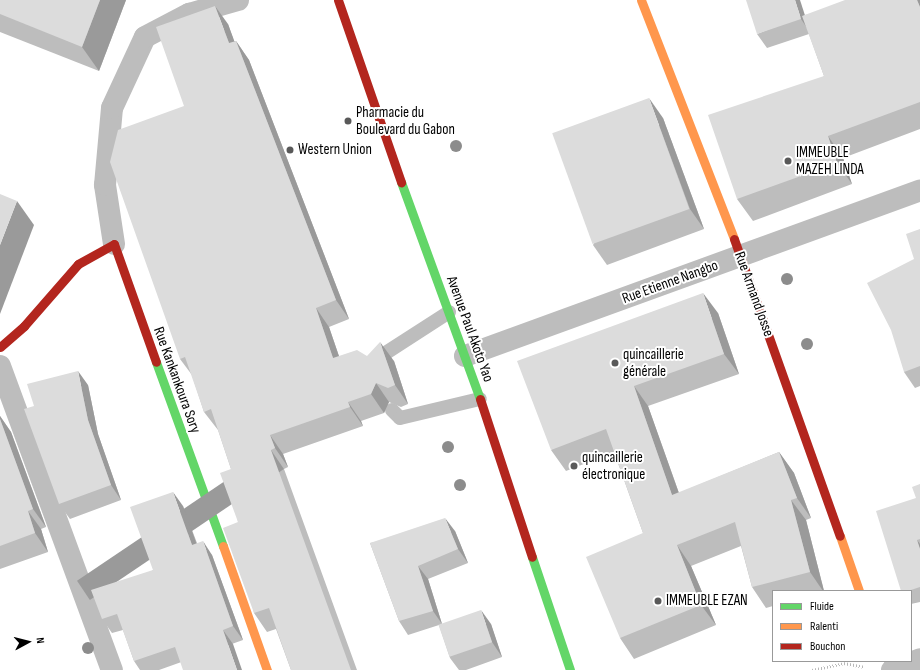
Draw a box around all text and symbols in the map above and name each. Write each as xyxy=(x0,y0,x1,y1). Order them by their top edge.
place label: Pharmacie du Boulevard du Gabon xyxy=(356,103,455,138)
marker: Pharmacie du Boulevard du Gabon xyxy=(343,116,353,126)
place label: Western Union xyxy=(298,141,372,159)
place label: IMMEUBLE MAZEH LINDA xyxy=(796,143,864,178)
marker: Western Union xyxy=(285,145,295,155)
marker: IMMEUBLE MAZEH LINDA xyxy=(783,156,793,166)
street label: Rue Armand Josse xyxy=(730,249,778,339)
street label: Rue Etienne Nangbo xyxy=(620,256,720,308)
street label: Avenue Paul Akoto Yao xyxy=(442,274,498,384)
street label: Rue Kankankoura Sory xyxy=(149,325,205,435)
place label: quincaillerie générale xyxy=(623,345,684,380)
marker: quincaillerie générale xyxy=(610,358,620,368)
place label: quincaillerie électronique xyxy=(582,448,645,483)
marker: quincaillerie électronique xyxy=(569,461,579,471)
legend xyxy=(772,590,912,662)
place label: IMMEUBLE EZAN xyxy=(666,592,748,610)
marker: IMMEUBLE EZAN xyxy=(653,596,663,606)
text: Fluide xyxy=(810,599,834,614)
text: Ralenti xyxy=(810,619,838,634)
north arrow xyxy=(8,622,48,662)
text: N xyxy=(34,637,47,644)
text: Bouchon xyxy=(810,639,845,654)

